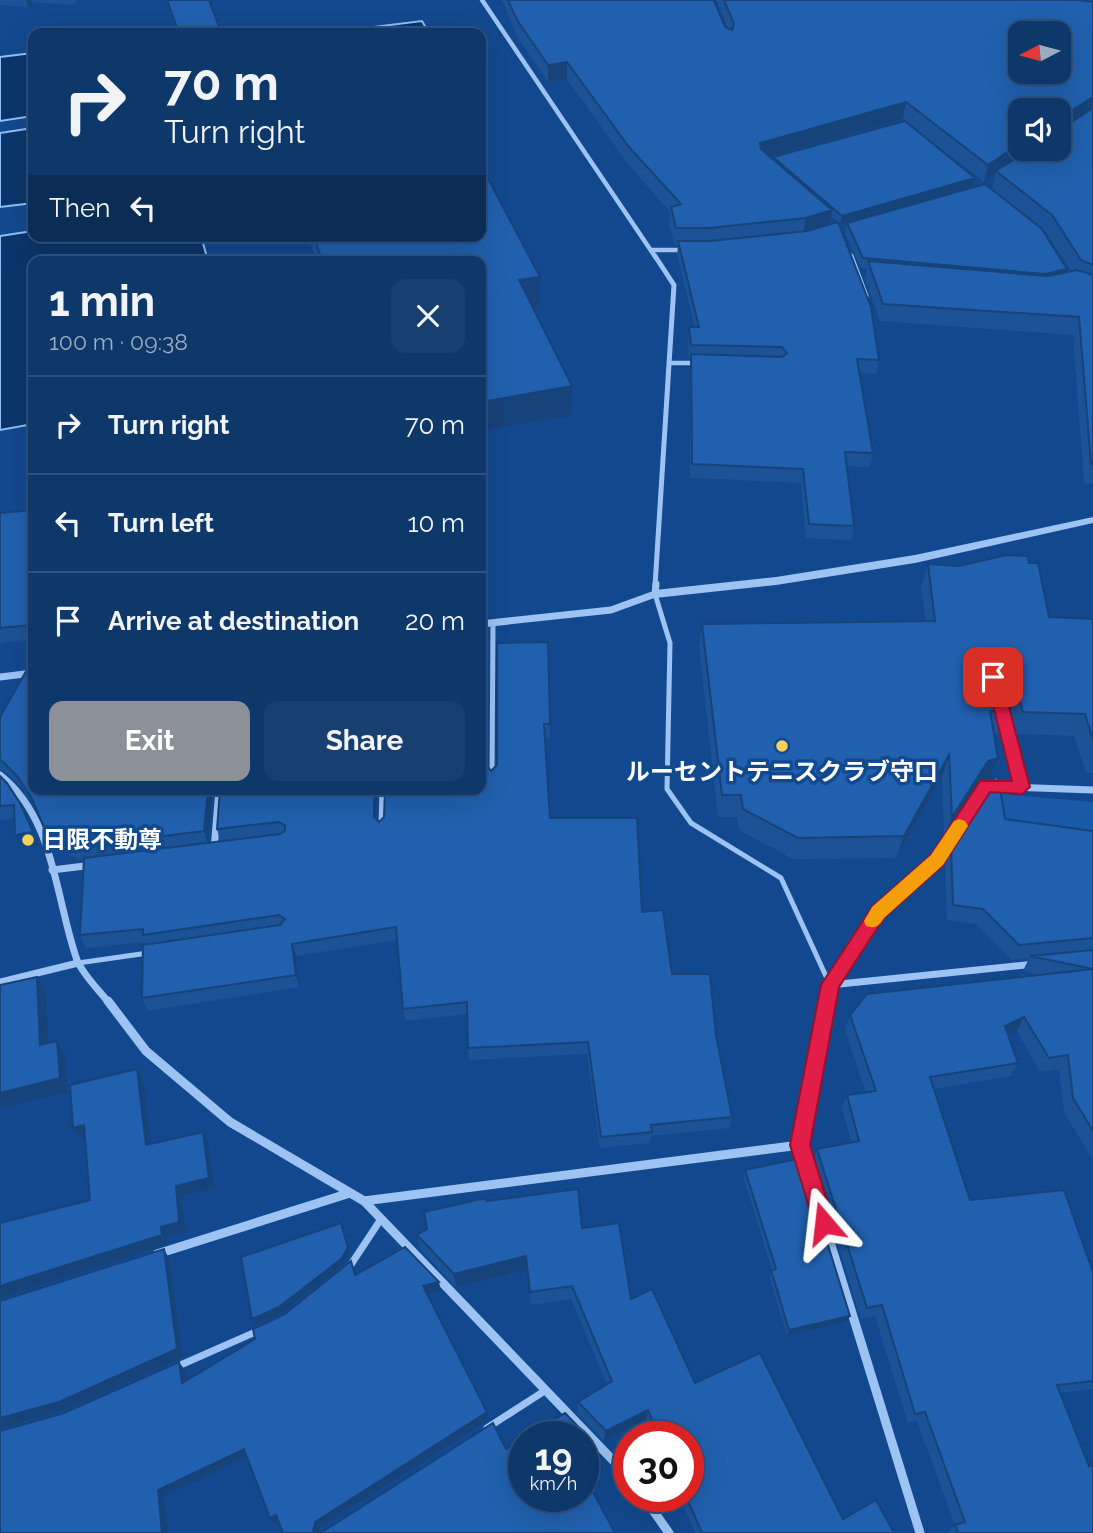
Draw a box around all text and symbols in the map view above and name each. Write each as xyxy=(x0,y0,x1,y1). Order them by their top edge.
north arrow xyxy=(1008,21,1071,84)
map controls xyxy=(1008,21,1071,161)
text: 70 m xyxy=(164,54,279,111)
icon: right xyxy=(49,56,140,147)
button: sound xyxy=(1008,98,1071,161)
text: Turn right xyxy=(164,113,305,150)
icon: left xyxy=(124,189,162,227)
text: Then xyxy=(49,193,110,223)
text: 1 min xyxy=(49,277,155,326)
button: close xyxy=(391,279,465,353)
text: 100 m · 09:38 xyxy=(49,328,188,355)
icon: right xyxy=(49,406,87,444)
text: Turn right xyxy=(108,410,229,440)
text: 70 m xyxy=(405,410,465,440)
icon: left xyxy=(49,504,87,542)
text: Turn left xyxy=(108,508,214,538)
text: 10 m xyxy=(407,508,465,538)
icon: arrive xyxy=(49,602,87,640)
text: Arrive at destination xyxy=(108,606,359,636)
text: 20 m xyxy=(405,606,465,636)
pin xyxy=(963,647,1023,707)
icon: arrive xyxy=(974,658,1012,696)
button: Exit xyxy=(49,701,250,781)
button: Share xyxy=(264,701,465,781)
marker: ルーセントテニスクラブ守口 xyxy=(774,738,790,754)
place label: ルーセントテニスクラブ守口 xyxy=(626,757,938,786)
place label: 日限不動尊 xyxy=(42,825,162,854)
marker: 日限不動尊 xyxy=(20,832,36,848)
position arrow xyxy=(787,1186,861,1260)
speed limit sign: 30 xyxy=(613,1421,704,1512)
text: 19 xyxy=(535,1437,572,1478)
text: km/h xyxy=(530,1473,577,1494)

